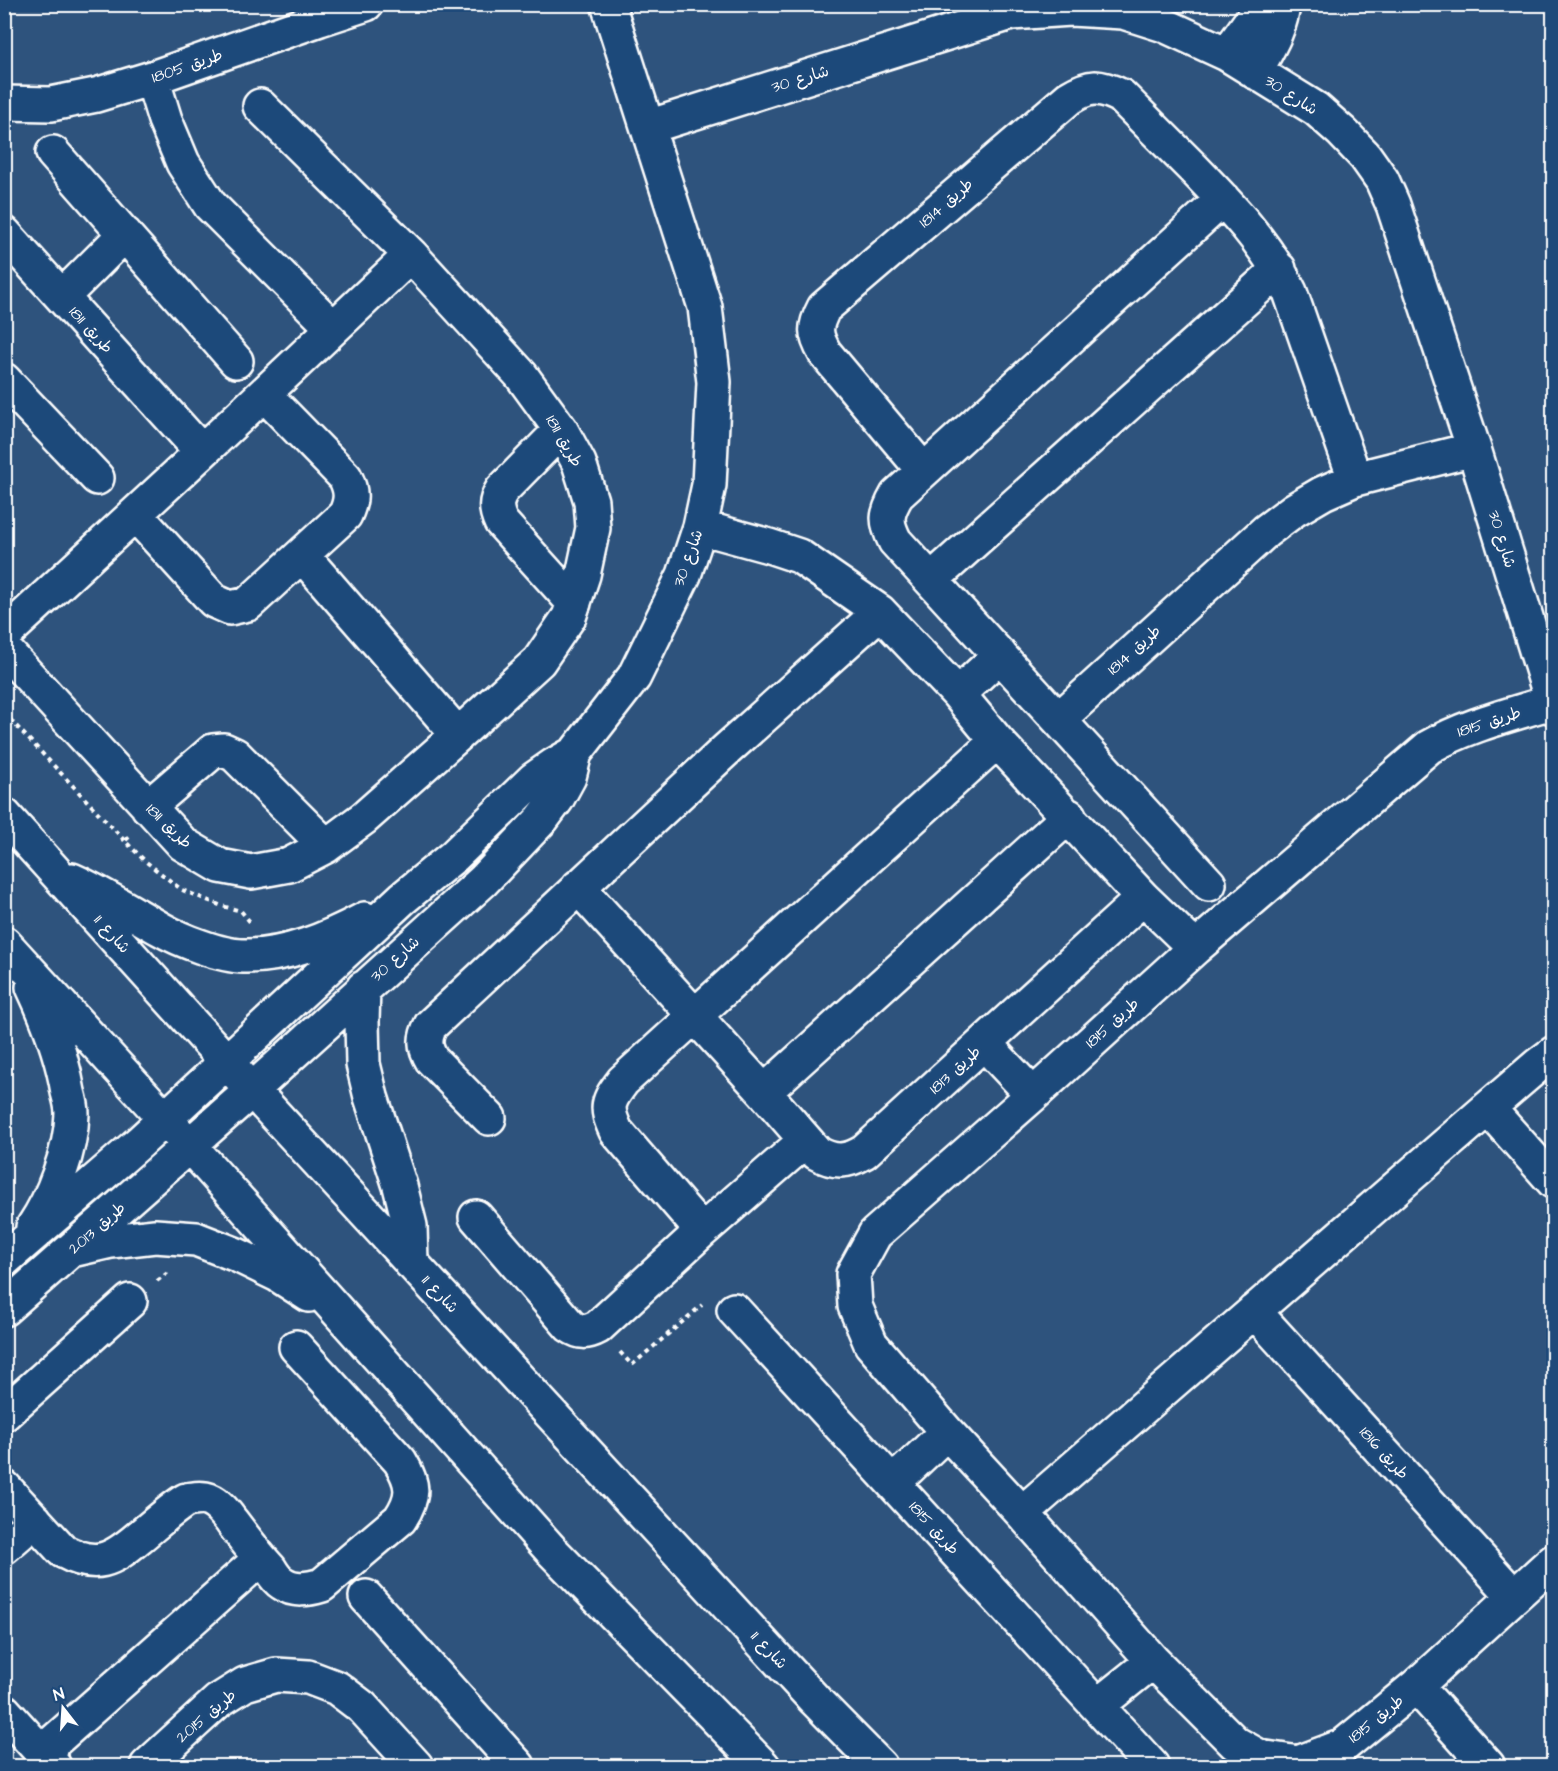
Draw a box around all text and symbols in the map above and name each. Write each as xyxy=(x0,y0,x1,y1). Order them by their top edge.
street label: طريق 1805 xyxy=(149,44,225,88)
street label: شارع 30 xyxy=(768,60,832,98)
street label: شارع 30 xyxy=(1260,70,1322,120)
street label: طريق 1814 xyxy=(914,173,978,233)
street label: طريق 1811 xyxy=(64,302,118,358)
street label: طريق 1811 xyxy=(540,411,588,471)
street label: شارع 30 xyxy=(1483,507,1521,571)
street label: شارع 30 xyxy=(668,526,708,590)
street label: طريق 1814 xyxy=(1102,620,1166,680)
street label: طريق 1815 xyxy=(1454,701,1524,743)
street label: طريق 1811 xyxy=(141,798,197,854)
street label: شارع 11 xyxy=(89,910,135,958)
street label: شارع 30 xyxy=(366,931,424,987)
street label: طريق 1815 xyxy=(1080,993,1144,1053)
street label: طريق 1813 xyxy=(924,1041,986,1099)
street label: طريق 2013 xyxy=(64,1197,130,1259)
street label: شارع 11 xyxy=(417,1270,463,1318)
street label: طريق 1816 xyxy=(1354,1422,1414,1484)
street label: طريق 1815 xyxy=(904,1496,964,1560)
street label: شارع 11 xyxy=(746,1626,792,1674)
north arrow xyxy=(33,1678,93,1738)
text: N xyxy=(51,1683,67,1707)
street label: طريق 2015 xyxy=(171,1684,241,1748)
street label: طريق 1815 xyxy=(1344,1690,1408,1748)

